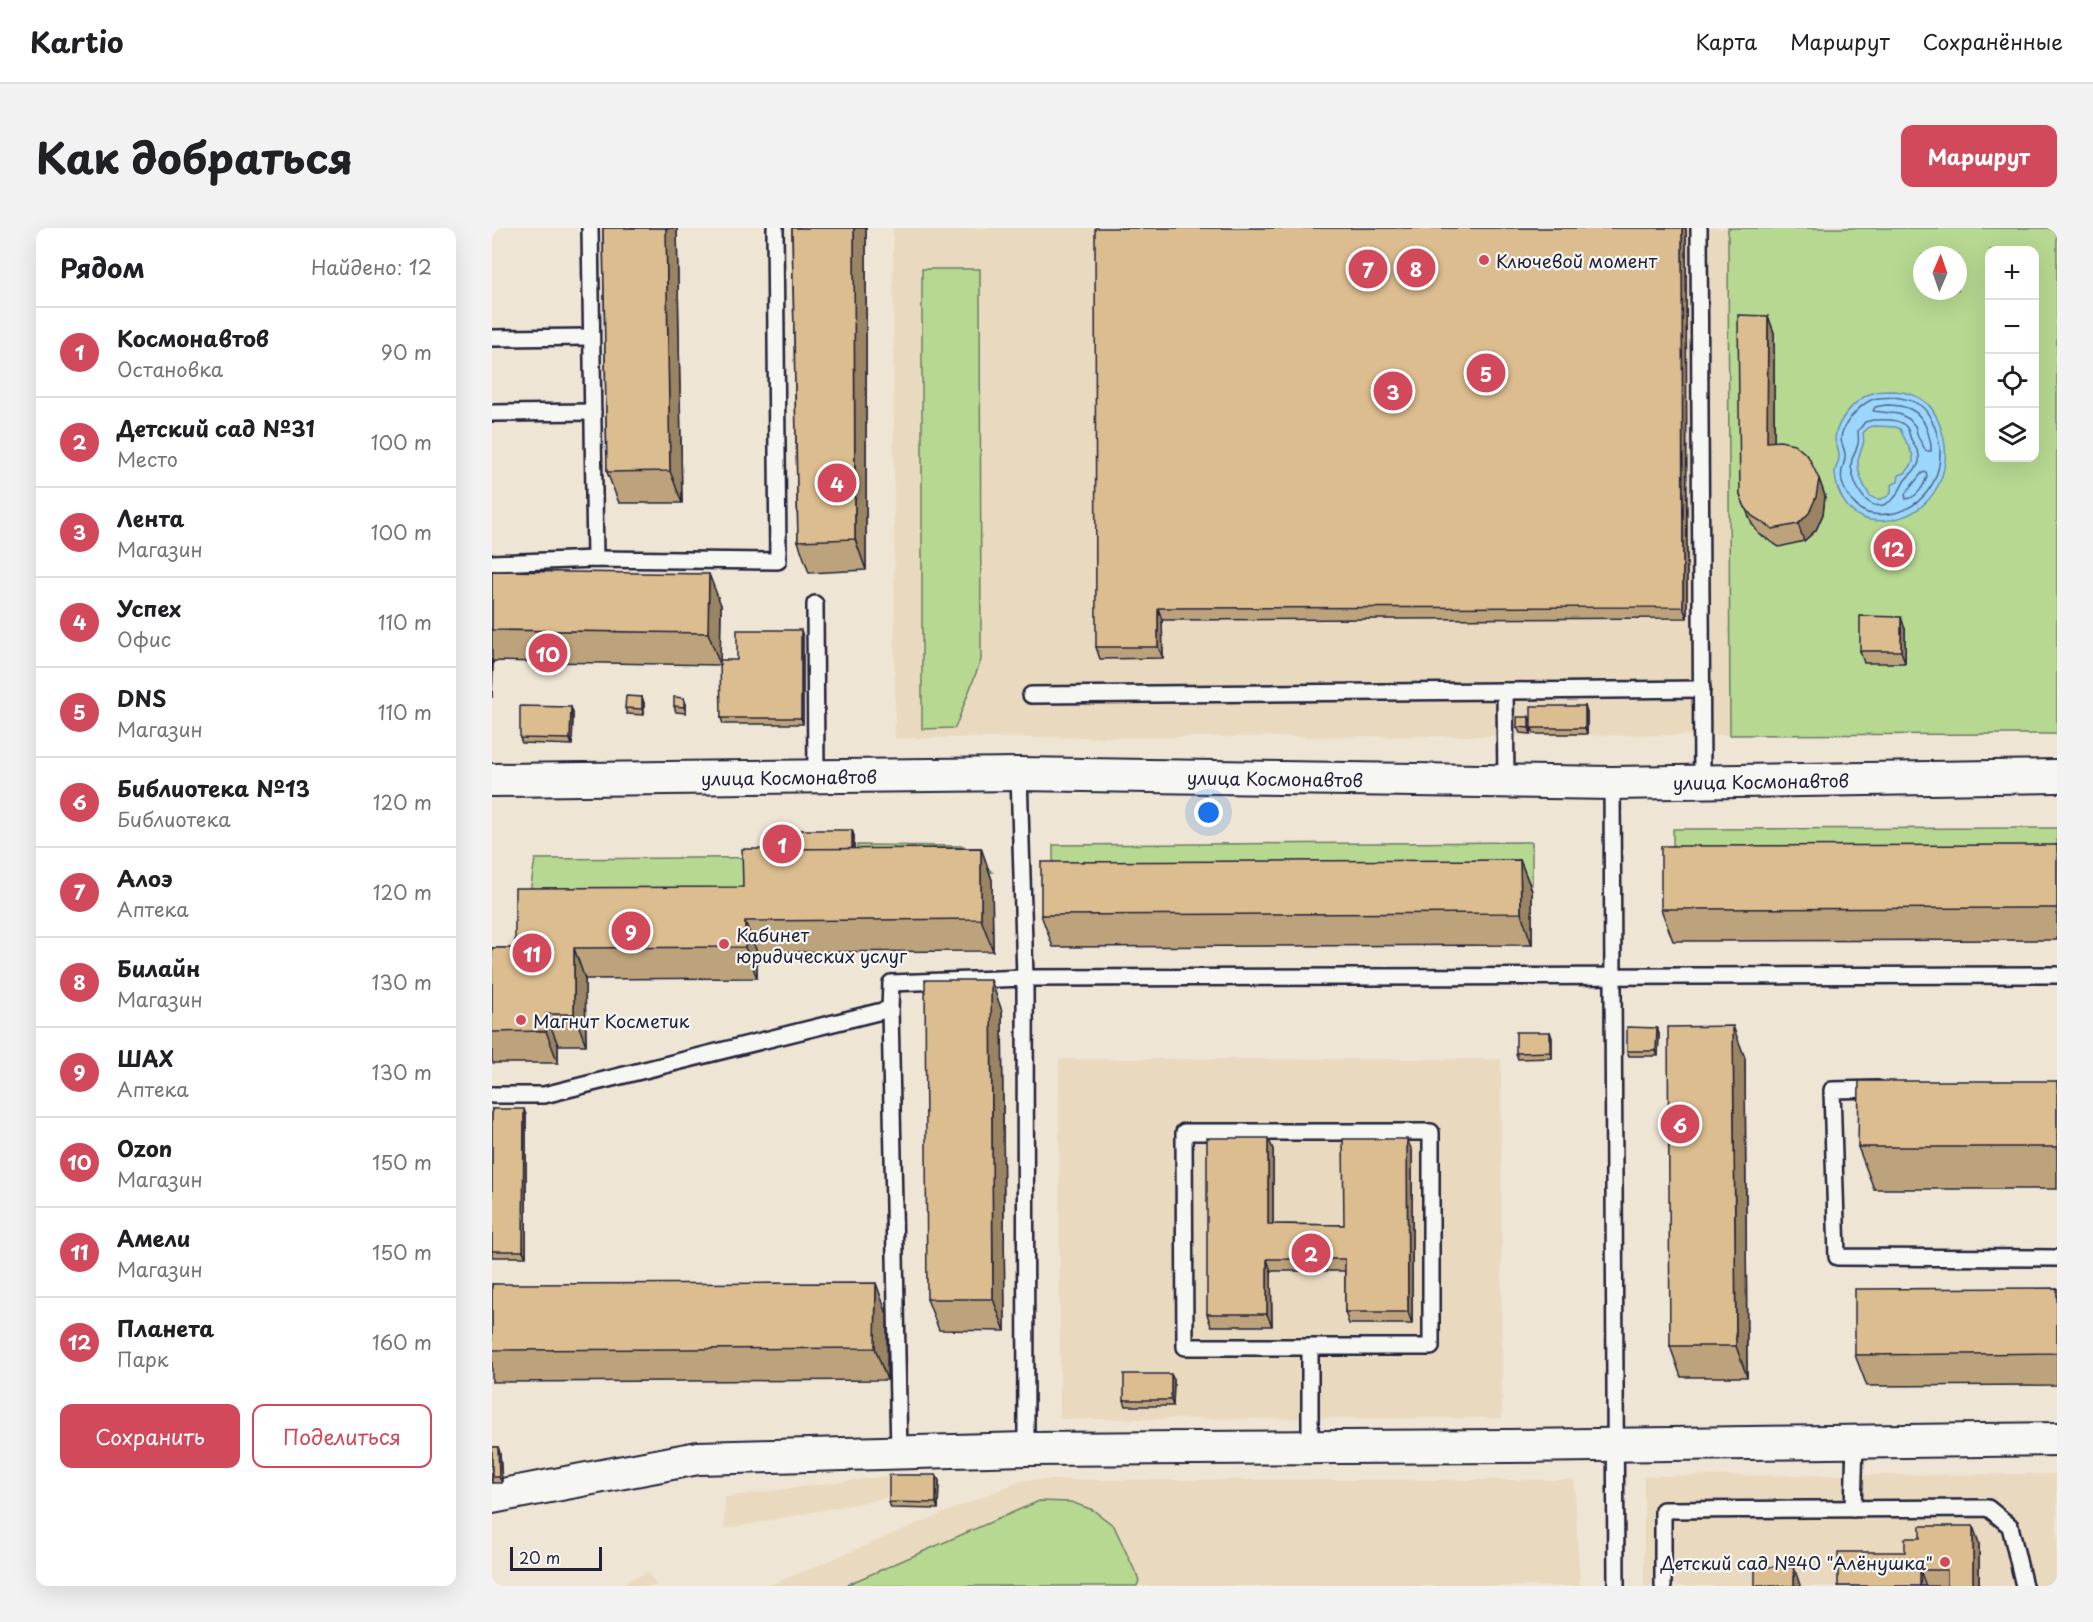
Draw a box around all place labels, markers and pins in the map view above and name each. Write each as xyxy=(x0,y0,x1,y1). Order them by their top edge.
pin: 7 xyxy=(1348,246,1388,291)
pin: 8 xyxy=(1396,246,1436,291)
place label: Ключевой момент xyxy=(1496,247,1657,274)
marker: Ключевой момент xyxy=(1477,253,1491,267)
pin: 5 xyxy=(1466,350,1506,396)
pin: 3 xyxy=(1374,368,1412,414)
pin: 4 xyxy=(818,460,856,506)
pin: 12 xyxy=(1874,526,1912,570)
pin: 10 xyxy=(528,630,568,676)
pin: 1 xyxy=(762,822,802,866)
pin: 9 xyxy=(612,908,650,954)
place label: Кабинет юридических услуг xyxy=(736,921,908,969)
pin: 11 xyxy=(512,930,552,976)
marker: Кабинет юридических услуг xyxy=(717,937,731,951)
place label: Магнит Косметик xyxy=(533,1007,690,1034)
marker: Магнит Косметик xyxy=(514,1013,528,1027)
pin: 6 xyxy=(1660,1102,1700,1146)
pin: 2 xyxy=(1292,1230,1330,1276)
place label: Детский сад №40 "Алёнушка" xyxy=(1660,1549,1933,1576)
marker: Детский сад №40 "Алёнушка" xyxy=(1938,1555,1952,1569)

